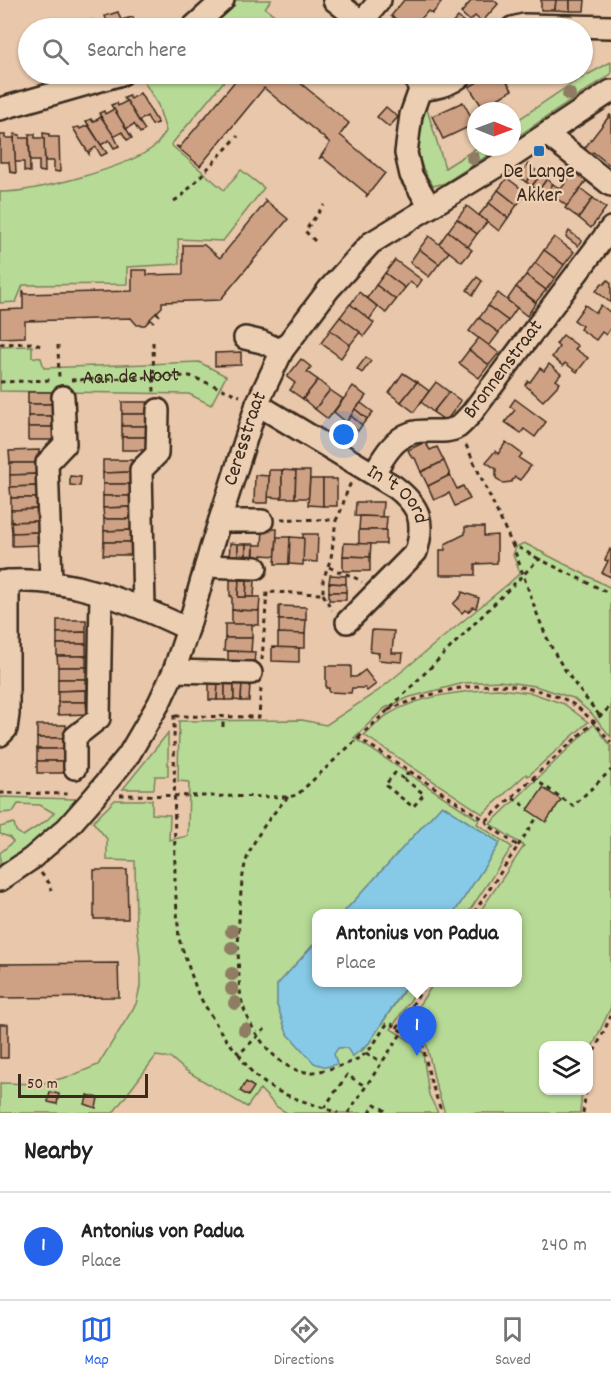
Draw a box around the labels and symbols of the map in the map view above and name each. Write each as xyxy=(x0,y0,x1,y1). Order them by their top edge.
north arrow xyxy=(467,102,521,156)
marker: De Lange Akker xyxy=(532,144,546,158)
place label: De Lange Akker xyxy=(503,158,575,212)
street label: Bronnenstraat xyxy=(457,314,552,426)
street label: Aan de Noot xyxy=(82,361,180,395)
street label: Ceresstraat xyxy=(217,387,276,490)
your location xyxy=(329,420,358,449)
street label: In 't Oord xyxy=(360,458,435,527)
pin: 1 xyxy=(398,1006,436,1056)
scale bar xyxy=(18,1071,148,1098)

